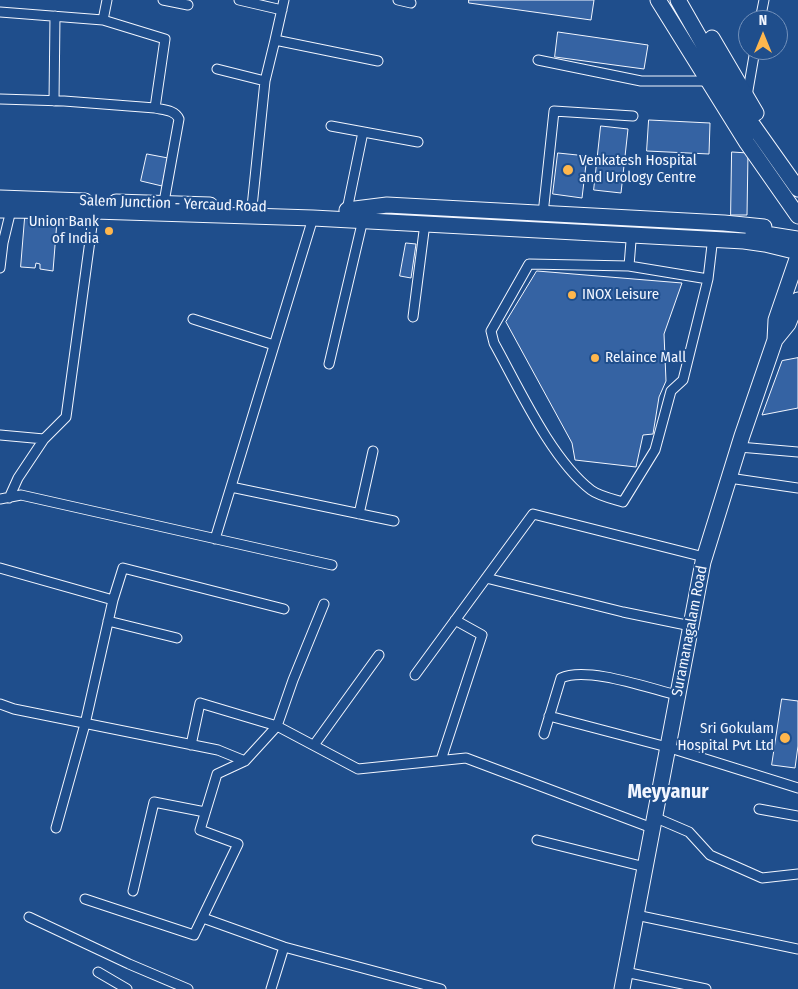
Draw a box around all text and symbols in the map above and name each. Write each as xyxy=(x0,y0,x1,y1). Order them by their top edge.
north arrow xyxy=(738,10,788,60)
text: N xyxy=(759,12,767,29)
place label: Venkatesh Hospital and Urology Centre xyxy=(579,152,697,187)
marker: Venkatesh Hospital and Urology Centre xyxy=(561,163,575,177)
street label: Salem Junction - Yercaud Road xyxy=(79,192,267,216)
place label: Union Bank of India xyxy=(29,213,99,248)
marker: Union Bank of India xyxy=(103,225,115,237)
place label: INOX Leisure xyxy=(582,286,659,304)
marker: INOX Leisure xyxy=(566,289,578,301)
place label: Relaince Mall xyxy=(605,349,686,367)
marker: Relaince Mall xyxy=(589,352,601,364)
street label: Suramanagalam Road xyxy=(669,564,711,698)
place label: Sri Gokulam Hospital Pvt Ltd xyxy=(677,720,774,755)
marker: Sri Gokulam Hospital Pvt Ltd xyxy=(778,731,792,745)
district label: Meyyanur xyxy=(627,780,709,804)

